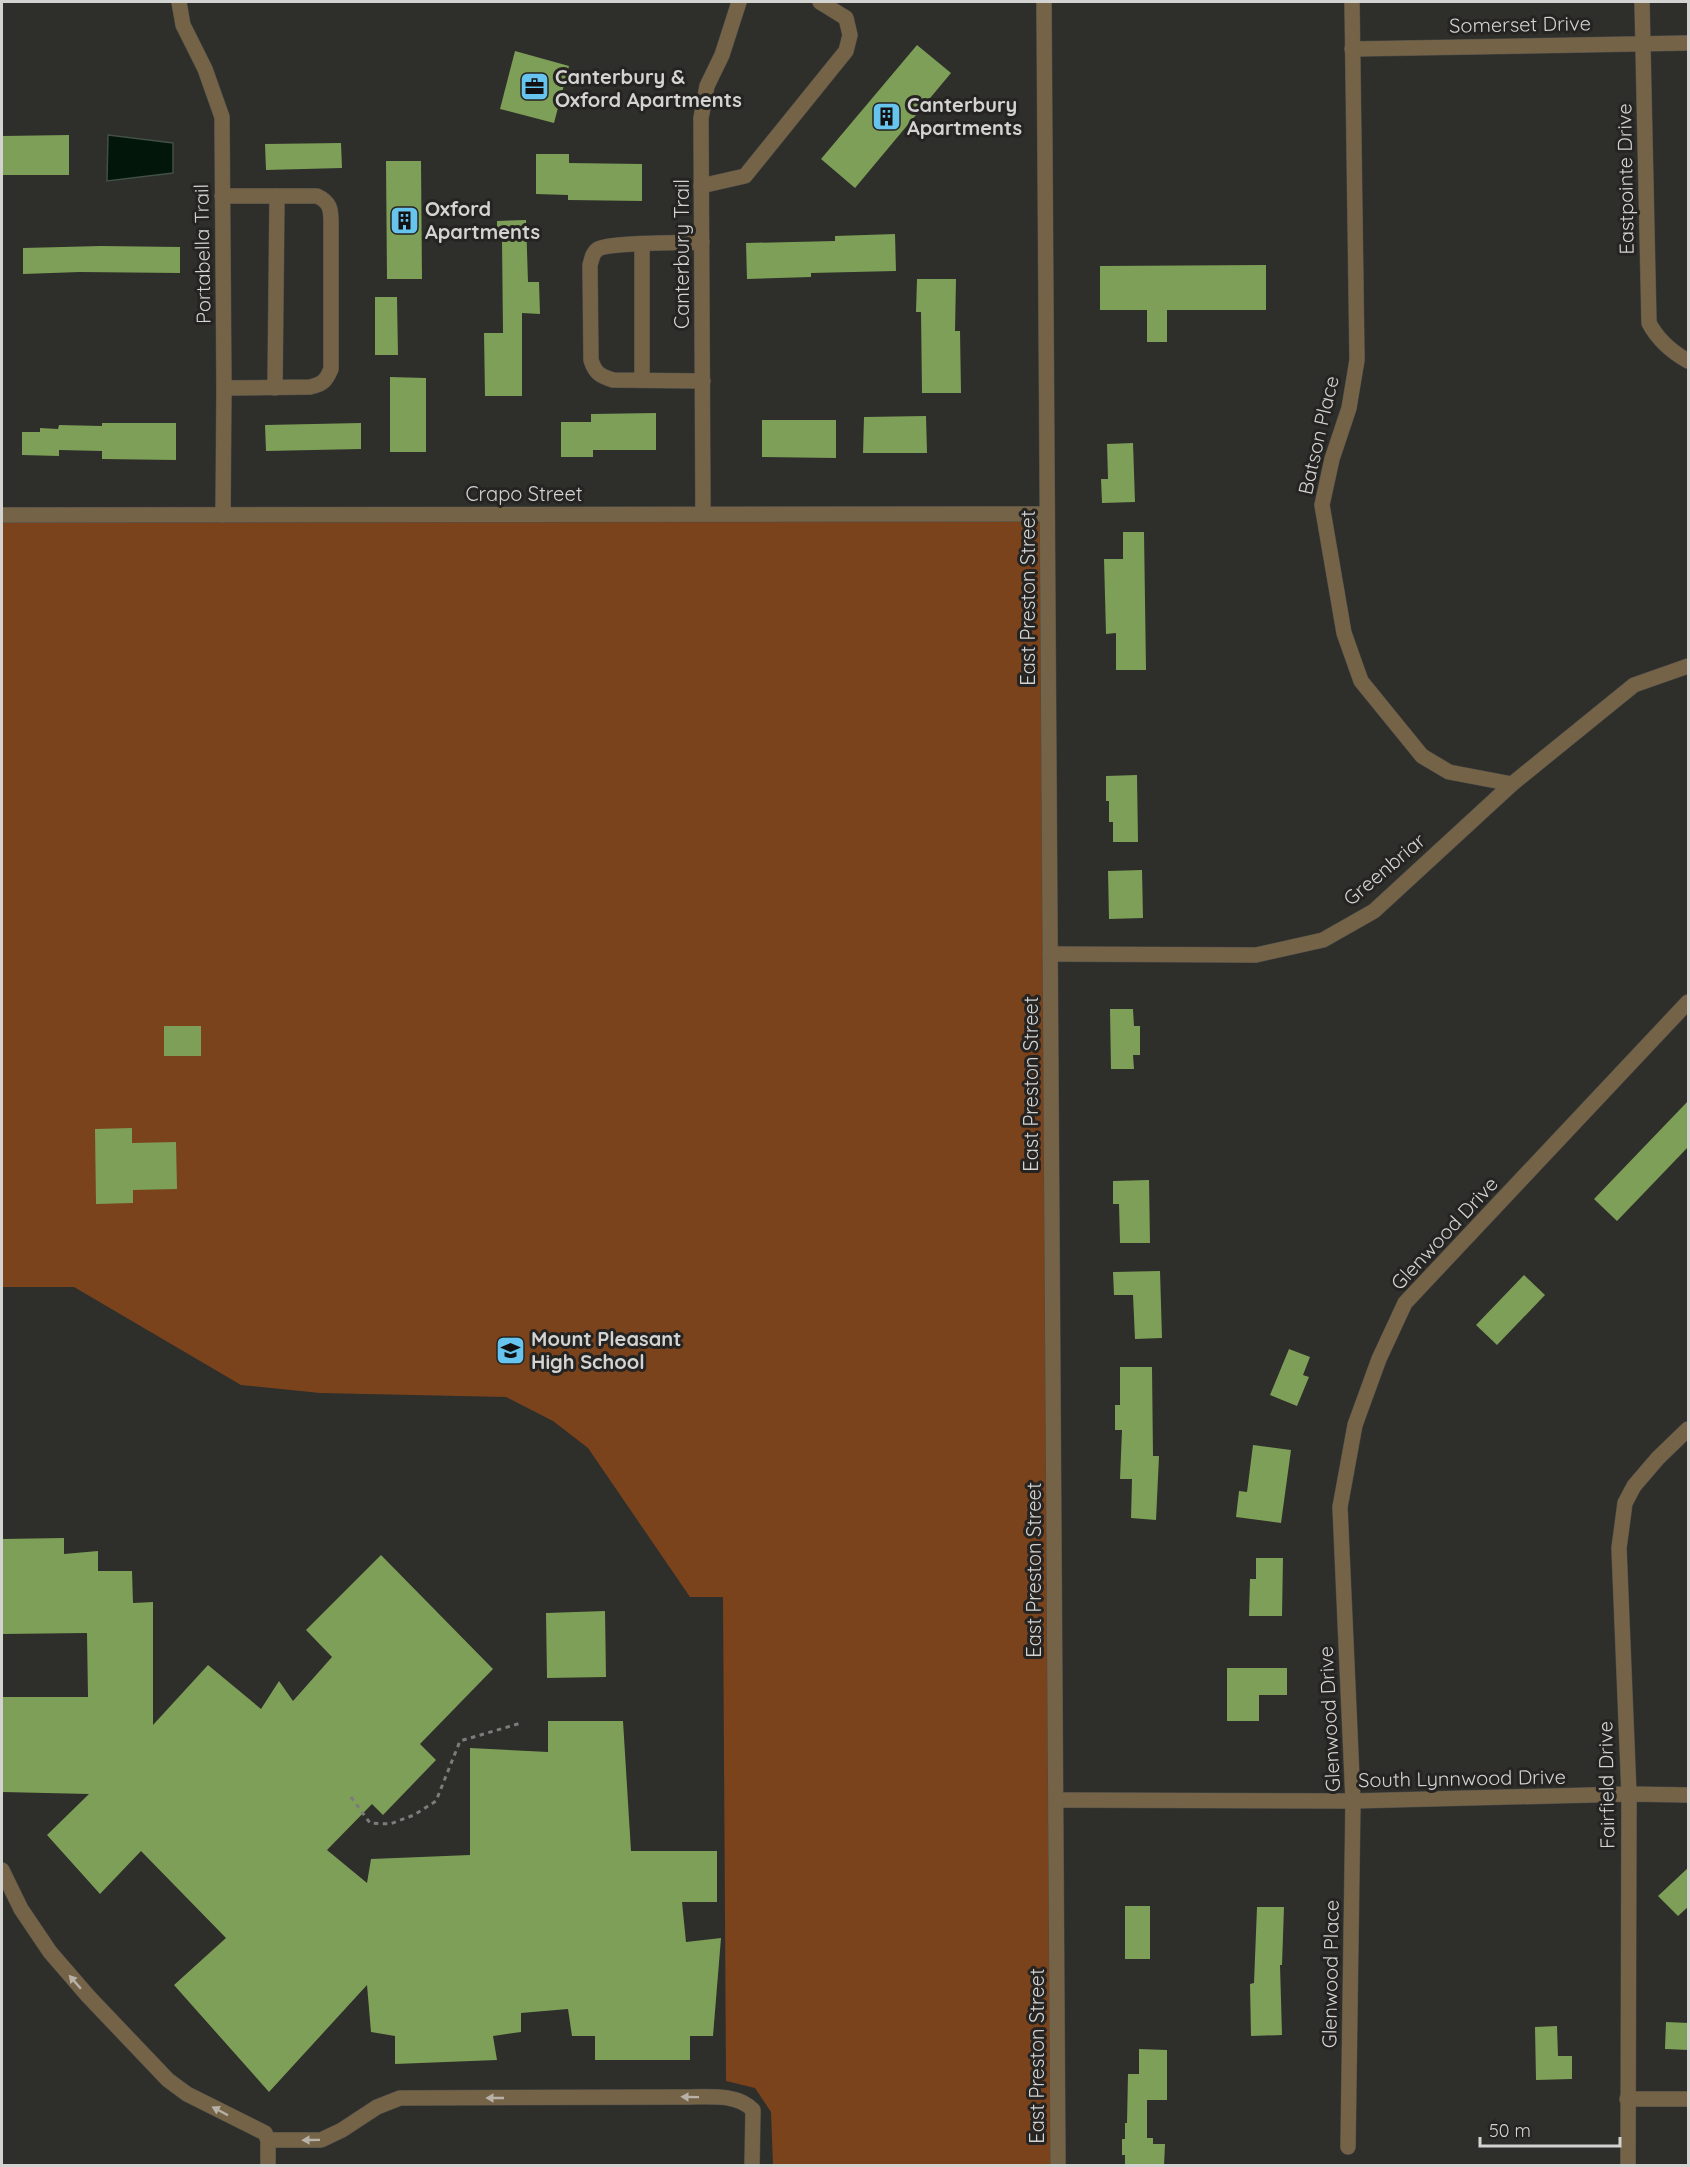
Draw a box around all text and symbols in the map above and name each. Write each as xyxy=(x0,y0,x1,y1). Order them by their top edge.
street label: Somerset Drive xyxy=(1449,10,1591,38)
place label: Canterbury & Oxford Apartments xyxy=(555,64,742,112)
office icon: Canterbury & Oxford Apartments xyxy=(518,71,550,103)
place label: Canterbury Apartments xyxy=(907,92,1022,140)
building icon: Canterbury Apartments xyxy=(870,100,902,132)
street label: Eastpointe Drive xyxy=(1611,103,1639,255)
street label: Canterbury Trail xyxy=(669,179,694,329)
street label: Portabella Trail xyxy=(188,184,216,324)
place label: Oxford Apartments xyxy=(425,196,540,244)
building icon: Oxford Apartments xyxy=(388,204,420,236)
street label: Batson Place xyxy=(1292,373,1344,497)
street label: Crapo Street xyxy=(466,481,583,506)
street label: East Preston Street xyxy=(1015,510,1040,686)
street label: Greenbriar xyxy=(1338,827,1430,910)
street label: East Preston Street xyxy=(1018,996,1043,1172)
street label: Glenwood Drive xyxy=(1385,1171,1503,1295)
place label: Mount Pleasant High School xyxy=(531,1326,681,1374)
school or university icon: Mount Pleasant High School xyxy=(494,1334,526,1366)
street label: East Preston Street xyxy=(1021,1482,1046,1658)
street label: Glenwood Drive xyxy=(1313,1645,1345,1793)
street label: Fairfield Drive xyxy=(1592,1721,1620,1849)
street label: South Lynnwood Drive xyxy=(1358,1764,1566,1792)
street label: Glenwood Place xyxy=(1316,1900,1344,2048)
street label: East Preston Street xyxy=(1024,1968,1049,2144)
one-way arrow xyxy=(69,1974,82,1990)
one-way arrow xyxy=(681,2092,700,2102)
one-way arrow xyxy=(486,2093,505,2103)
one-way arrow xyxy=(211,2106,228,2115)
scale bar xyxy=(1480,2110,1620,2148)
text: 50 m xyxy=(1489,2119,1531,2142)
one-way arrow xyxy=(301,2135,320,2144)

